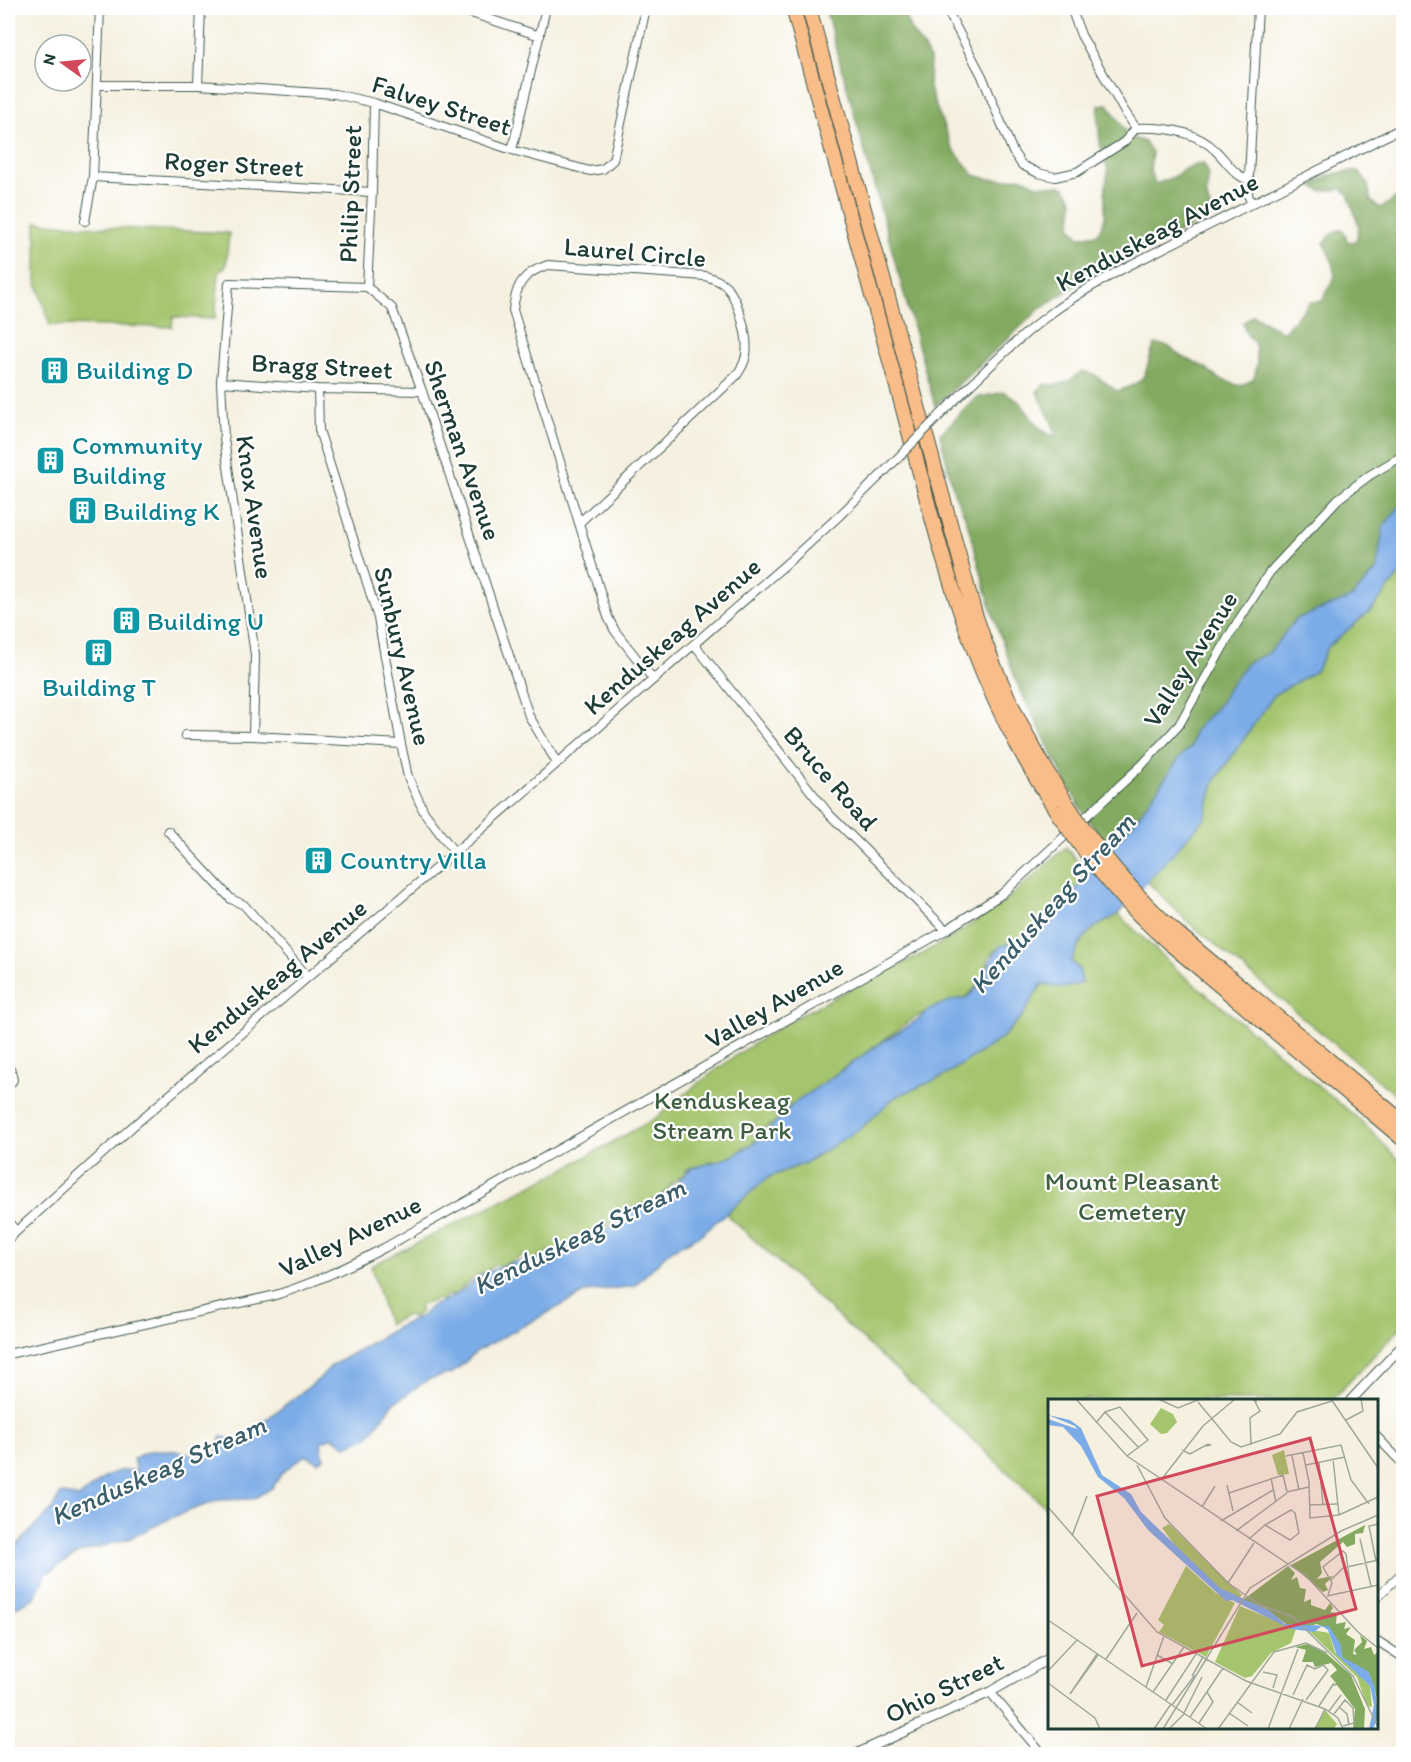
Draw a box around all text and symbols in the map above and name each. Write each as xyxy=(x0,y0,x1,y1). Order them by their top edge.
north arrow xyxy=(33,33,93,93)
text: N xyxy=(38,52,60,67)
street label: Falvey Street xyxy=(368,67,516,143)
street label: Philip Street xyxy=(332,124,368,264)
street label: Roger Street xyxy=(163,144,305,184)
street label: Kenduskeag Avenue xyxy=(1050,165,1264,299)
street label: Laurel Circle xyxy=(563,230,707,274)
street label: Bragg Street xyxy=(250,346,394,386)
building icon: Building D xyxy=(39,354,71,386)
place label: Building D xyxy=(76,354,193,386)
street label: Sherman Avenue xyxy=(417,356,509,544)
place label: Community Building xyxy=(72,429,202,491)
street label: Knox Avenue xyxy=(229,433,281,581)
building icon: Community Building xyxy=(35,444,67,476)
building icon: Building K xyxy=(66,495,98,527)
place label: Building K xyxy=(103,495,220,527)
street label: Kenduskeag Avenue xyxy=(577,550,767,722)
street label: Sunbury Avenue xyxy=(367,564,439,748)
street label: Valley Avenue xyxy=(1136,585,1244,733)
building icon: Building U xyxy=(110,605,142,637)
place label: Building U xyxy=(147,605,264,637)
building icon: Building T xyxy=(83,637,115,669)
place label: Building T xyxy=(42,671,157,703)
street label: Bruce Road xyxy=(777,719,885,837)
water label: Kenduskeag Stream xyxy=(962,806,1142,1000)
building icon: Country Villa xyxy=(303,844,335,876)
place label: Country Villa xyxy=(340,844,487,876)
street label: Kenduskeag Avenue xyxy=(181,892,373,1060)
street label: Valley Avenue xyxy=(699,951,849,1055)
park label: Kenduskeag Stream Park xyxy=(652,1084,792,1146)
park label: Mount Pleasant Cemetery xyxy=(1045,1165,1219,1227)
water label: Kenduskeag Stream xyxy=(467,1170,691,1302)
street label: Valley Avenue xyxy=(274,1188,426,1284)
inset map xyxy=(1048,1399,1378,1729)
water label: Kenduskeag Stream xyxy=(45,1408,271,1532)
street label: Ohio Street xyxy=(879,1645,1009,1730)

